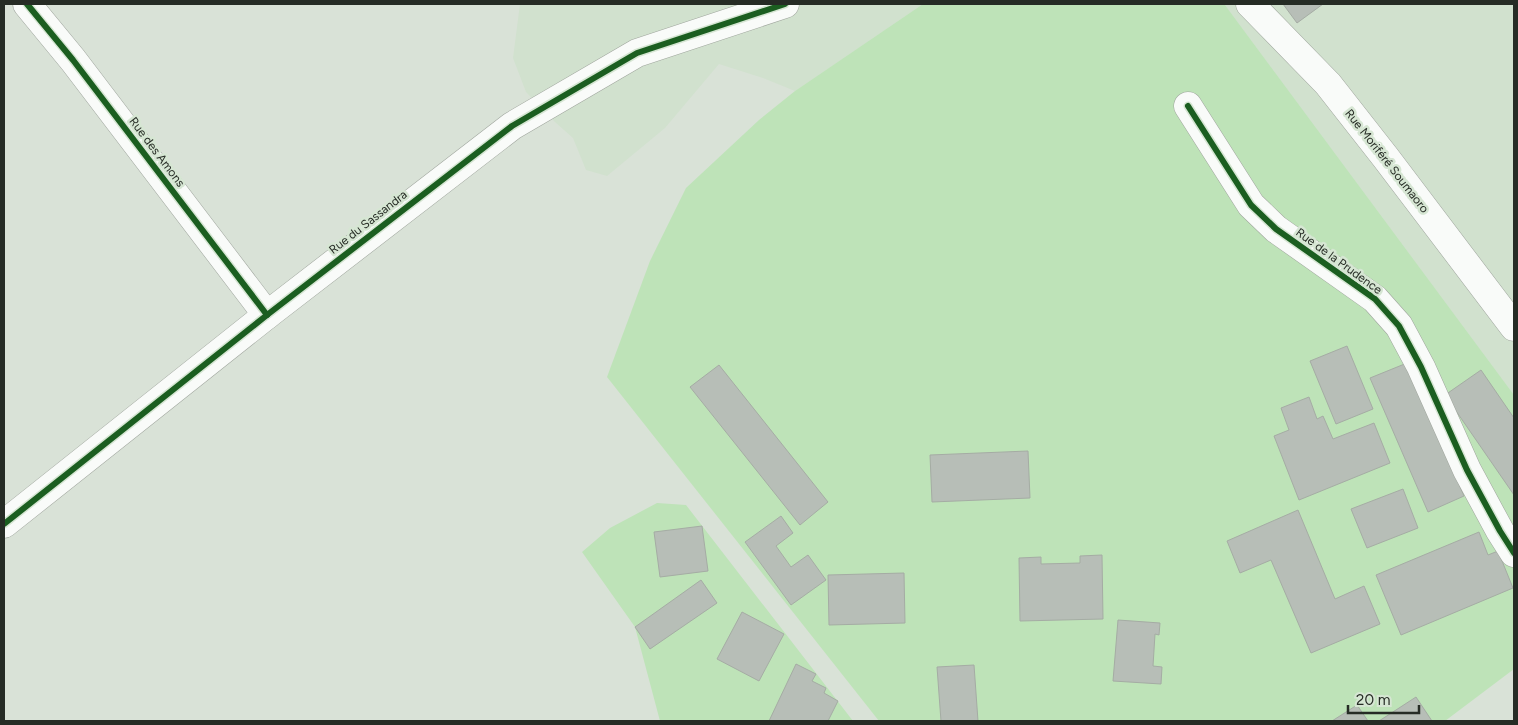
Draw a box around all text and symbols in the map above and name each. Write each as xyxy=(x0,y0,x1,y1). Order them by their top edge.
street label: Rue Moriféré Soumaoro xyxy=(1342,106,1432,216)
street label: Rue des Amons xyxy=(126,114,188,190)
street label: Rue du Sassandra xyxy=(326,187,410,257)
street label: Rue de la Prudence xyxy=(1293,225,1385,297)
scale bar xyxy=(1348,682,1419,714)
text: 20 m xyxy=(1356,691,1390,709)

